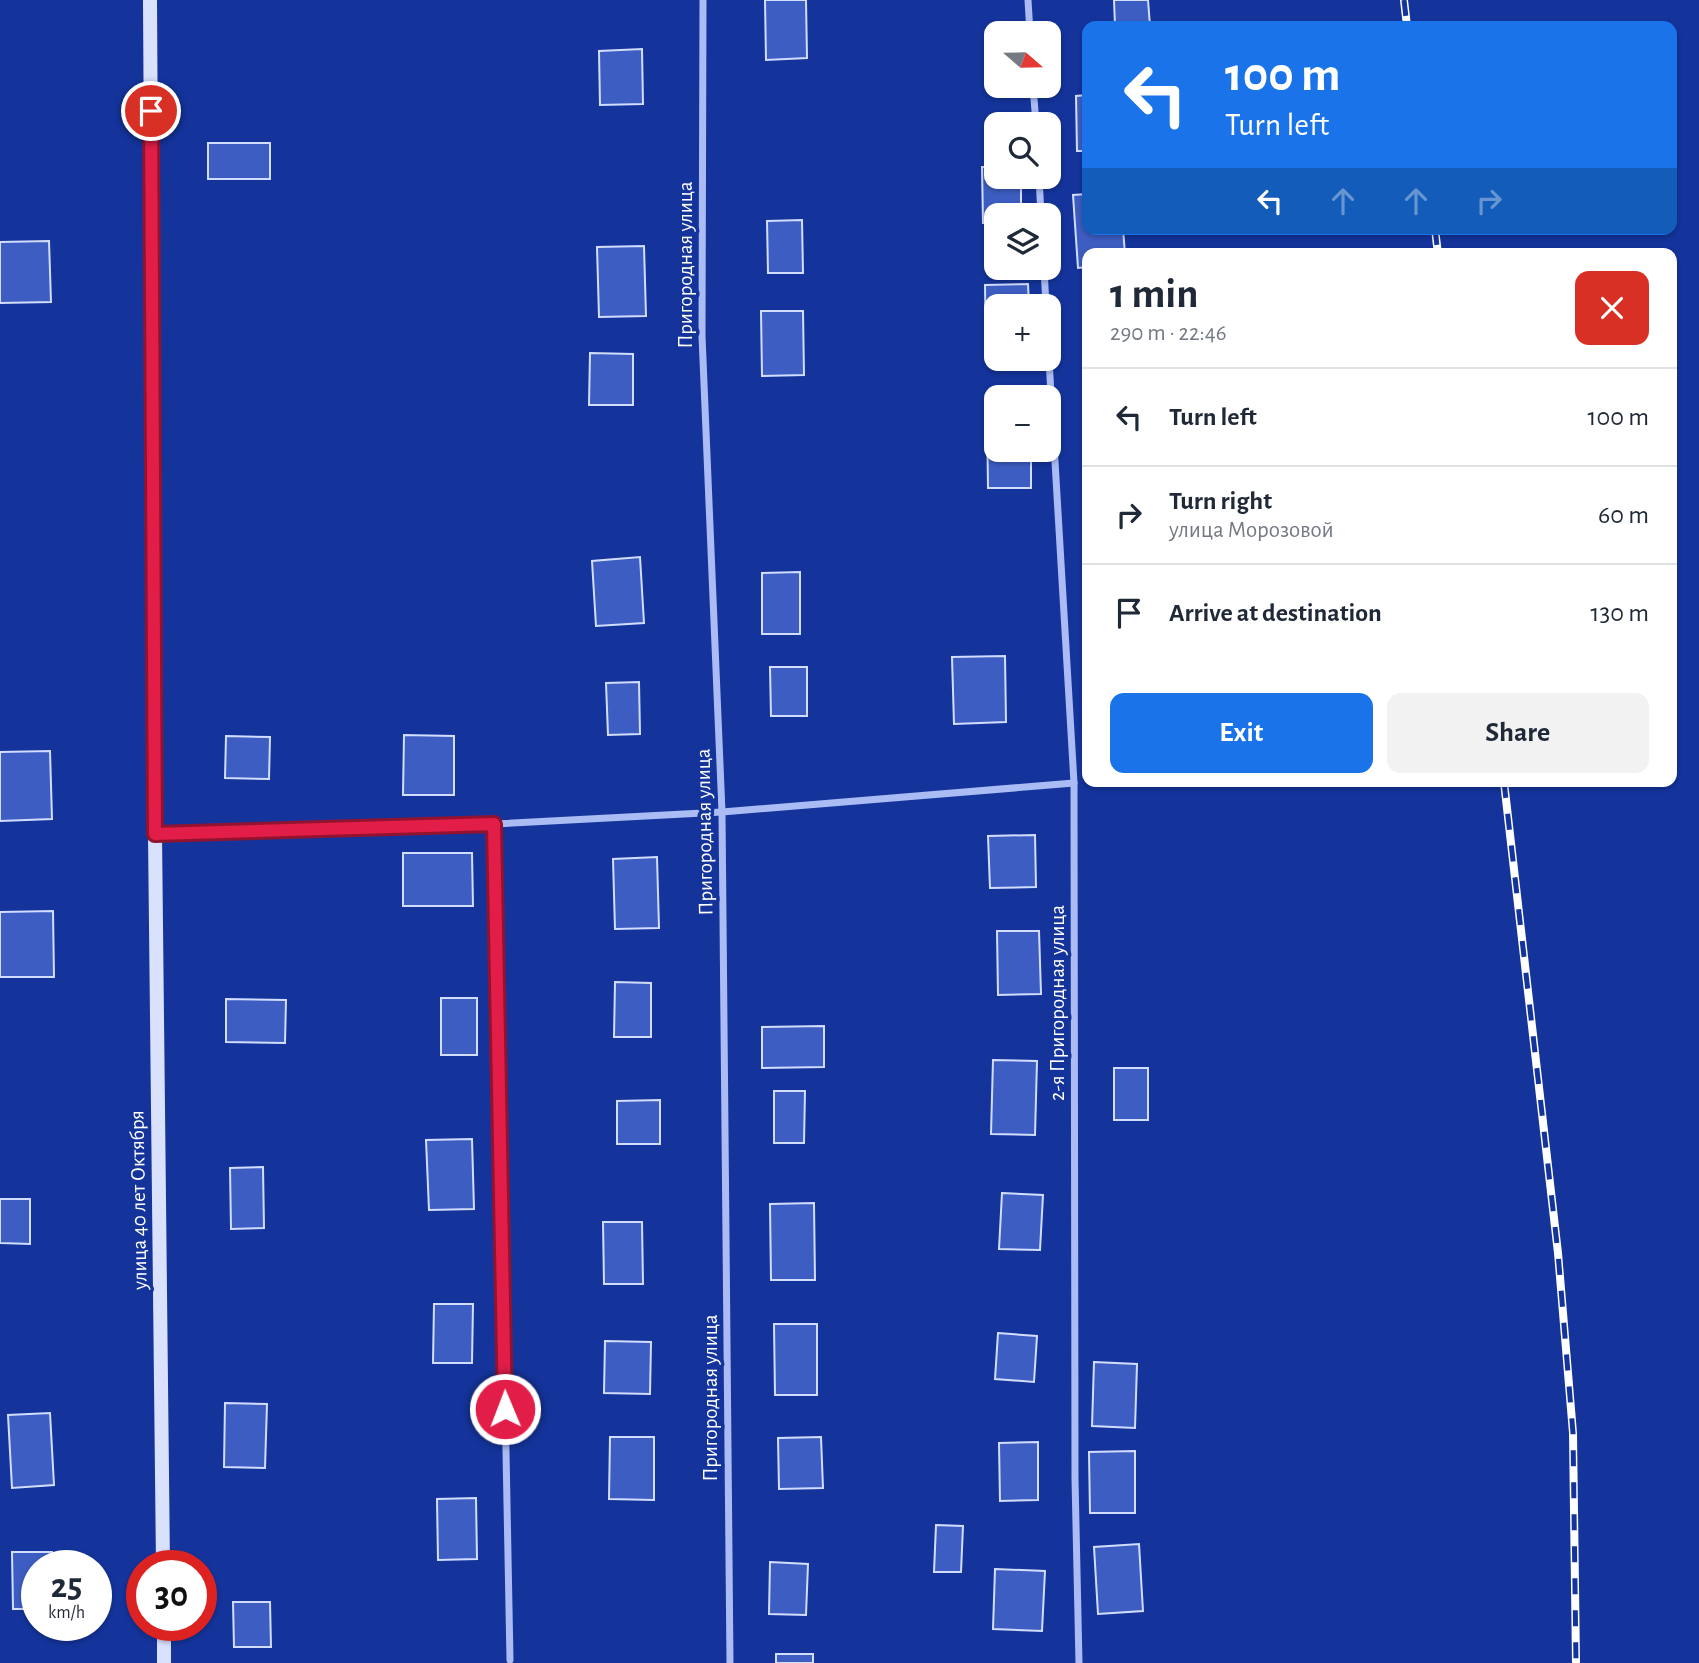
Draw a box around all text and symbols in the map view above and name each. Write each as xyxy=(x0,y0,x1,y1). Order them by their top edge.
north arrow xyxy=(984,21,1060,98)
map controls xyxy=(984,21,1061,462)
icon: left xyxy=(1110,49,1201,140)
text: 100 m xyxy=(1225,51,1341,100)
pin xyxy=(121,81,181,141)
icon: arrive xyxy=(132,92,170,130)
text: Turn left xyxy=(1225,109,1329,141)
button: search xyxy=(984,112,1061,189)
street label: Пригородная улица xyxy=(675,181,696,349)
icon: left xyxy=(1251,182,1289,220)
icon: ahead xyxy=(1324,182,1362,220)
icon: ahead xyxy=(1397,182,1435,220)
icon: right xyxy=(1470,182,1508,220)
button: layers xyxy=(984,203,1061,280)
button: close xyxy=(1575,271,1649,345)
text: 1 min xyxy=(1110,273,1199,315)
button: + xyxy=(984,294,1061,371)
text: 290 m · 22:46 xyxy=(1110,322,1227,345)
button: − xyxy=(984,385,1061,462)
icon: left xyxy=(1110,398,1148,436)
text: Turn left xyxy=(1169,404,1257,430)
text: 100 m xyxy=(1588,404,1649,430)
text: Turn right xyxy=(1169,488,1272,514)
icon: right xyxy=(1110,496,1148,534)
text: 60 m xyxy=(1598,502,1649,528)
text: улица Морозовой xyxy=(1169,519,1334,542)
icon: arrive xyxy=(1110,594,1148,632)
text: Arrive at destination xyxy=(1169,600,1382,626)
text: 130 m xyxy=(1591,600,1649,626)
button: Exit xyxy=(1110,693,1373,773)
button: Share xyxy=(1387,693,1649,773)
street label: Пригородная улица xyxy=(693,748,716,916)
street label: 2-я Пригородная улица xyxy=(1047,904,1068,1101)
street label: улица 40 лет Октября xyxy=(126,1110,151,1291)
street label: Пригородная улица xyxy=(700,1314,721,1482)
position arrow xyxy=(468,1372,542,1446)
speed limit sign: 30 xyxy=(126,1550,217,1641)
text: 25 xyxy=(51,1569,82,1604)
text: km/h xyxy=(48,1604,85,1622)

